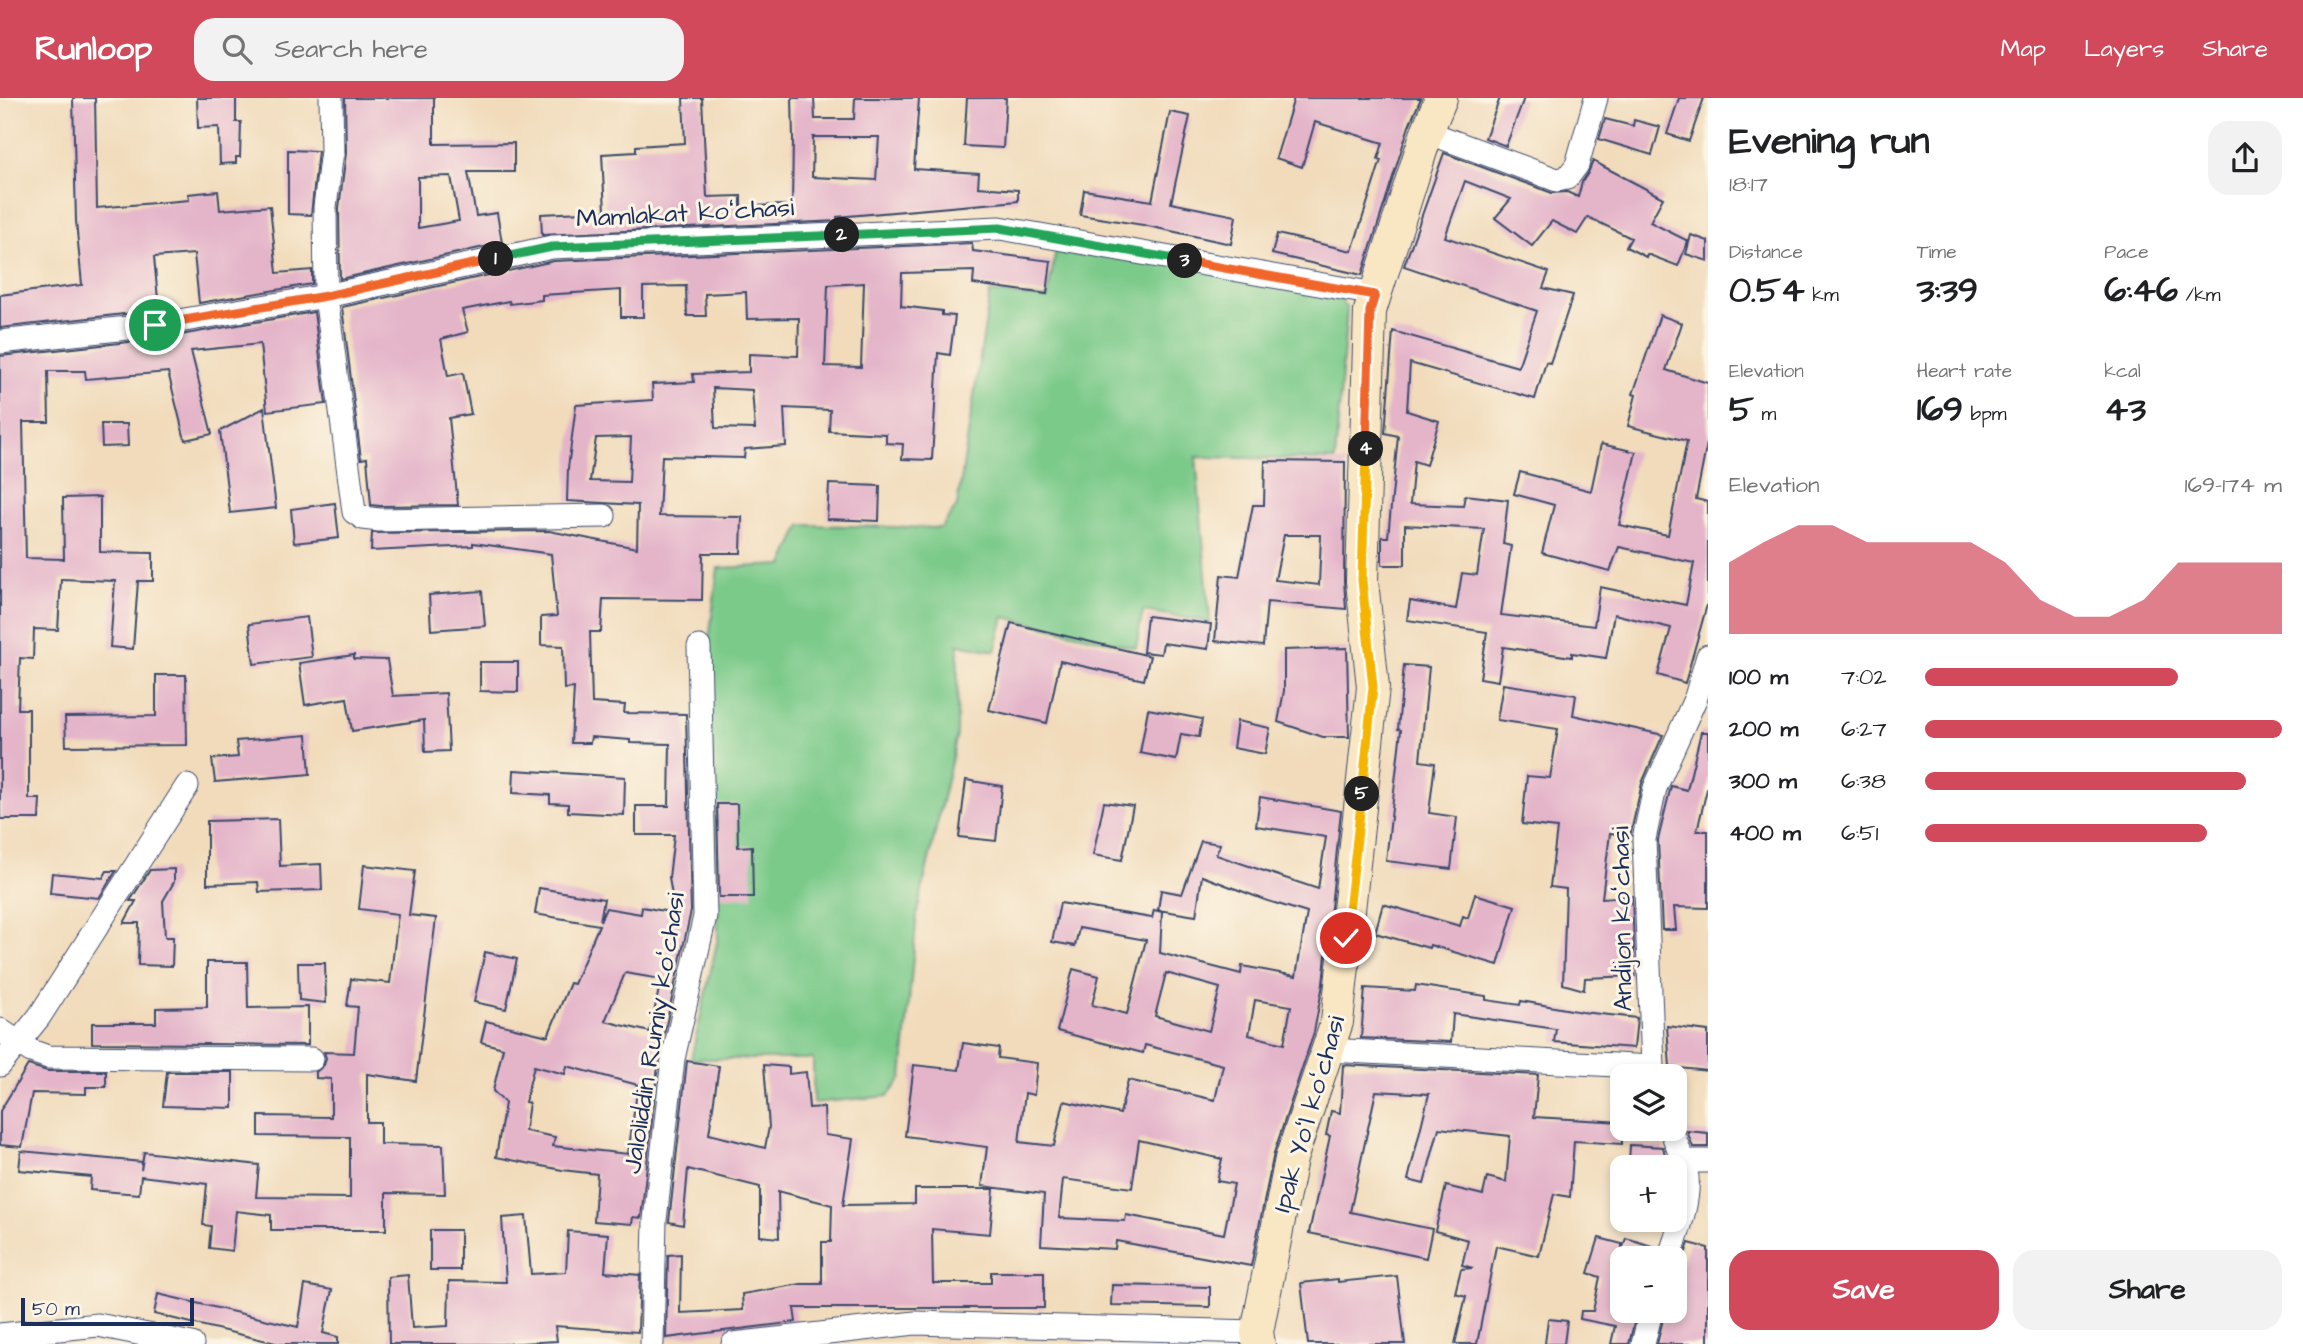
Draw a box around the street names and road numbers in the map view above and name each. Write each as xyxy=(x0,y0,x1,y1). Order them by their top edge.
street label: Mamlakat koʻchasi xyxy=(575,189,795,237)
street label: Andijon koʻchasi xyxy=(1602,826,1642,1012)
street label: Jaloliddin Rumiy koʻchasi xyxy=(614,890,696,1177)
street label: Ipak Yoʻl koʻchasi xyxy=(1264,1012,1354,1216)

